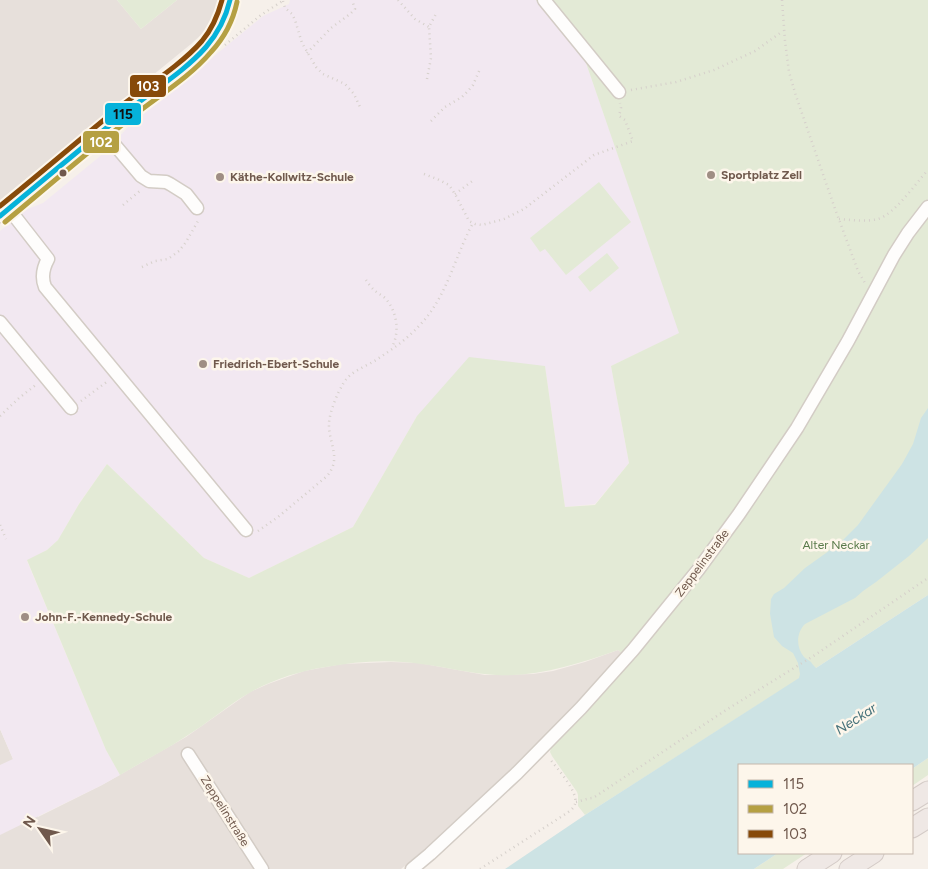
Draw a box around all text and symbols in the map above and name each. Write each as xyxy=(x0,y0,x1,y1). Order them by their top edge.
line badge: 103 xyxy=(129,74,167,98)
text: 103 xyxy=(137,78,160,95)
line badge: 115 xyxy=(104,102,142,126)
text: 115 xyxy=(113,106,133,123)
line badge: 102 xyxy=(82,130,120,154)
text: 102 xyxy=(89,134,113,151)
unlabelled marker xyxy=(58,168,68,178)
place label: Sportplatz Zell xyxy=(721,168,802,182)
marker: Sportplatz Zell xyxy=(705,169,717,181)
place label: Käthe-Kollwitz-Schule xyxy=(230,170,354,184)
marker: Käthe-Kollwitz-Schule xyxy=(214,171,226,183)
place label: Friedrich-Ebert-Schule xyxy=(213,357,340,371)
marker: Friedrich-Ebert-Schule xyxy=(197,358,209,370)
street label: Zeppelinstraße xyxy=(672,526,732,599)
park label: Alter Neckar xyxy=(802,538,870,552)
place label: John-F.-Kennedy-Schule xyxy=(35,610,173,624)
marker: John-F.-Kennedy-Schule xyxy=(19,611,31,623)
water label: Neckar xyxy=(832,699,881,739)
legend xyxy=(738,764,913,854)
street label: Zeppelinstraße xyxy=(198,773,253,849)
text: 115 xyxy=(783,775,804,793)
text: 102 xyxy=(783,800,807,818)
north arrow xyxy=(15,804,65,854)
text: N xyxy=(20,813,40,831)
text: 103 xyxy=(783,825,807,843)

